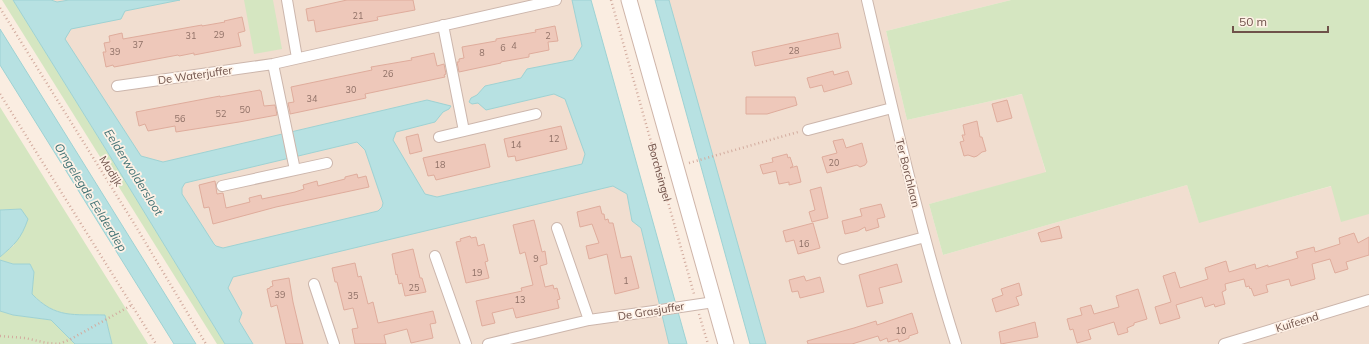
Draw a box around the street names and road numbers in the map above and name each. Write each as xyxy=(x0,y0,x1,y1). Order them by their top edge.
street label: De Waterjuffer xyxy=(157,63,233,87)
street label: Ter Borchlaan xyxy=(893,137,923,209)
street label: Borchsingel xyxy=(645,142,674,203)
street label: Madijk xyxy=(96,153,126,189)
street label: De Grasjuffer xyxy=(617,299,685,323)
street label: Kuifeend xyxy=(1274,309,1320,335)

